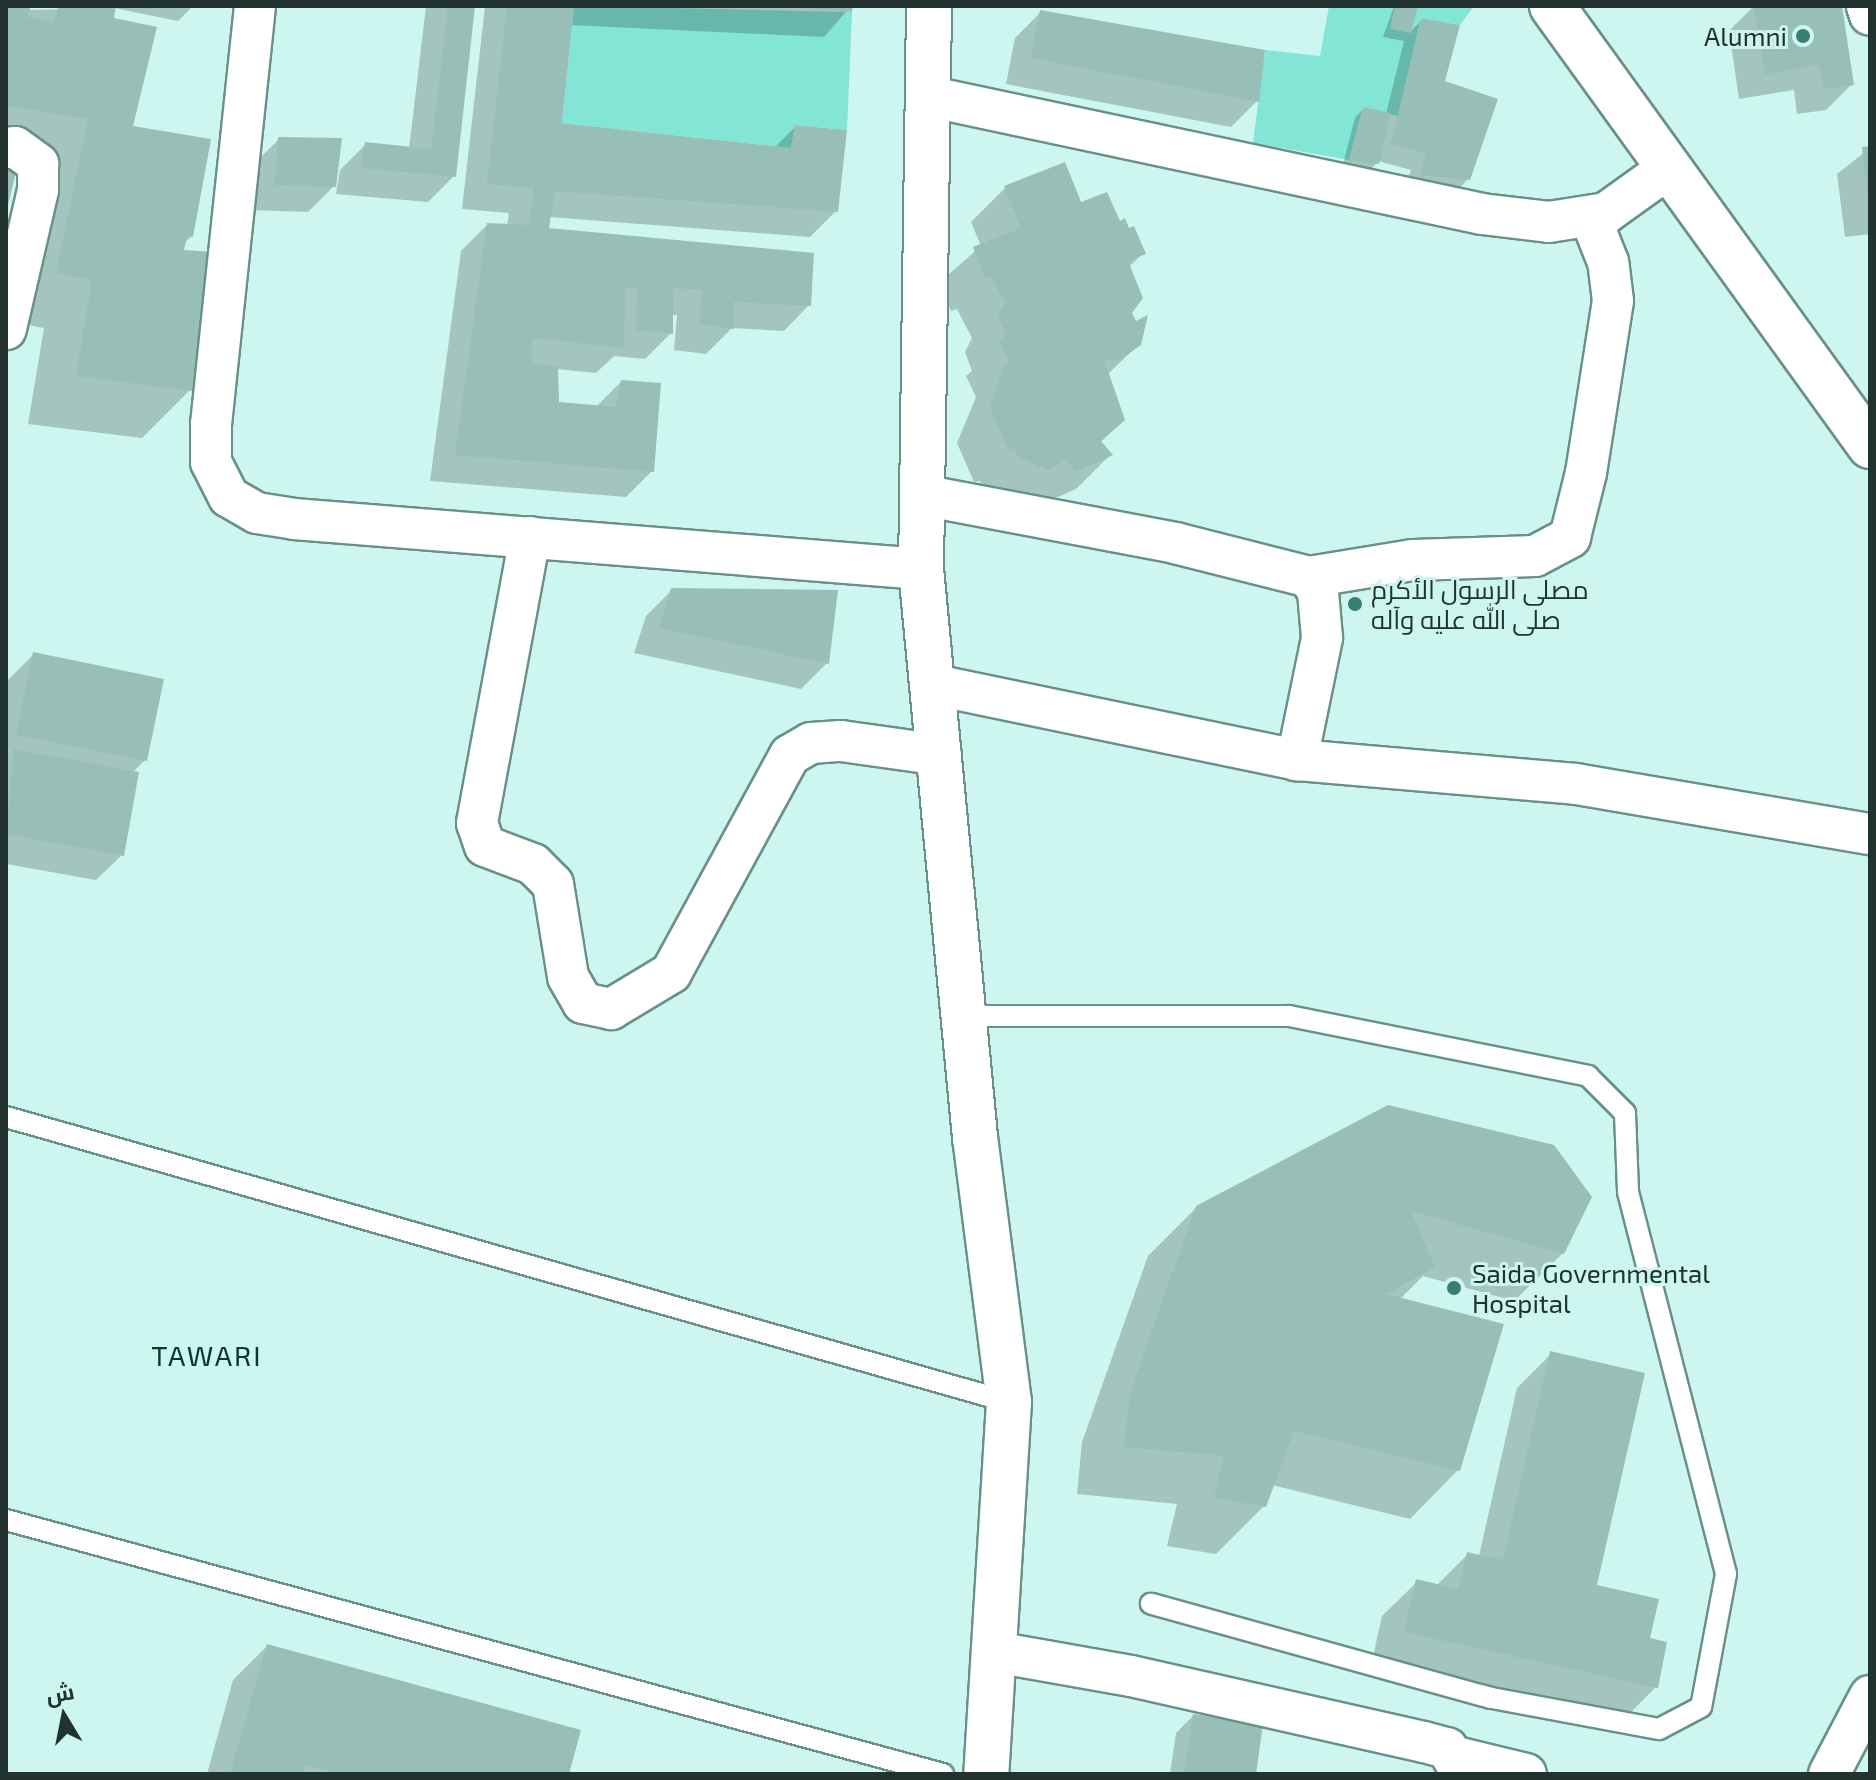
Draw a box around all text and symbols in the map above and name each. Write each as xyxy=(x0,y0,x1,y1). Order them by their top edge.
place label: Alumni xyxy=(1704,20,1787,52)
marker: Alumni xyxy=(1794,27,1812,45)
place label: مصلى الرسول الأكرم صلى الله عليه وآله xyxy=(1371,573,1589,634)
marker: مصلى الرسول الأكرم صلى الله عليه وآله xyxy=(1346,595,1364,613)
place label: Saida Governmental Hospital xyxy=(1472,1257,1710,1318)
marker: Saida Governmental Hospital xyxy=(1443,1277,1465,1299)
district label: TAWARI xyxy=(151,1338,263,1372)
north arrow xyxy=(24,1676,104,1756)
text: ش xyxy=(44,1677,76,1708)

